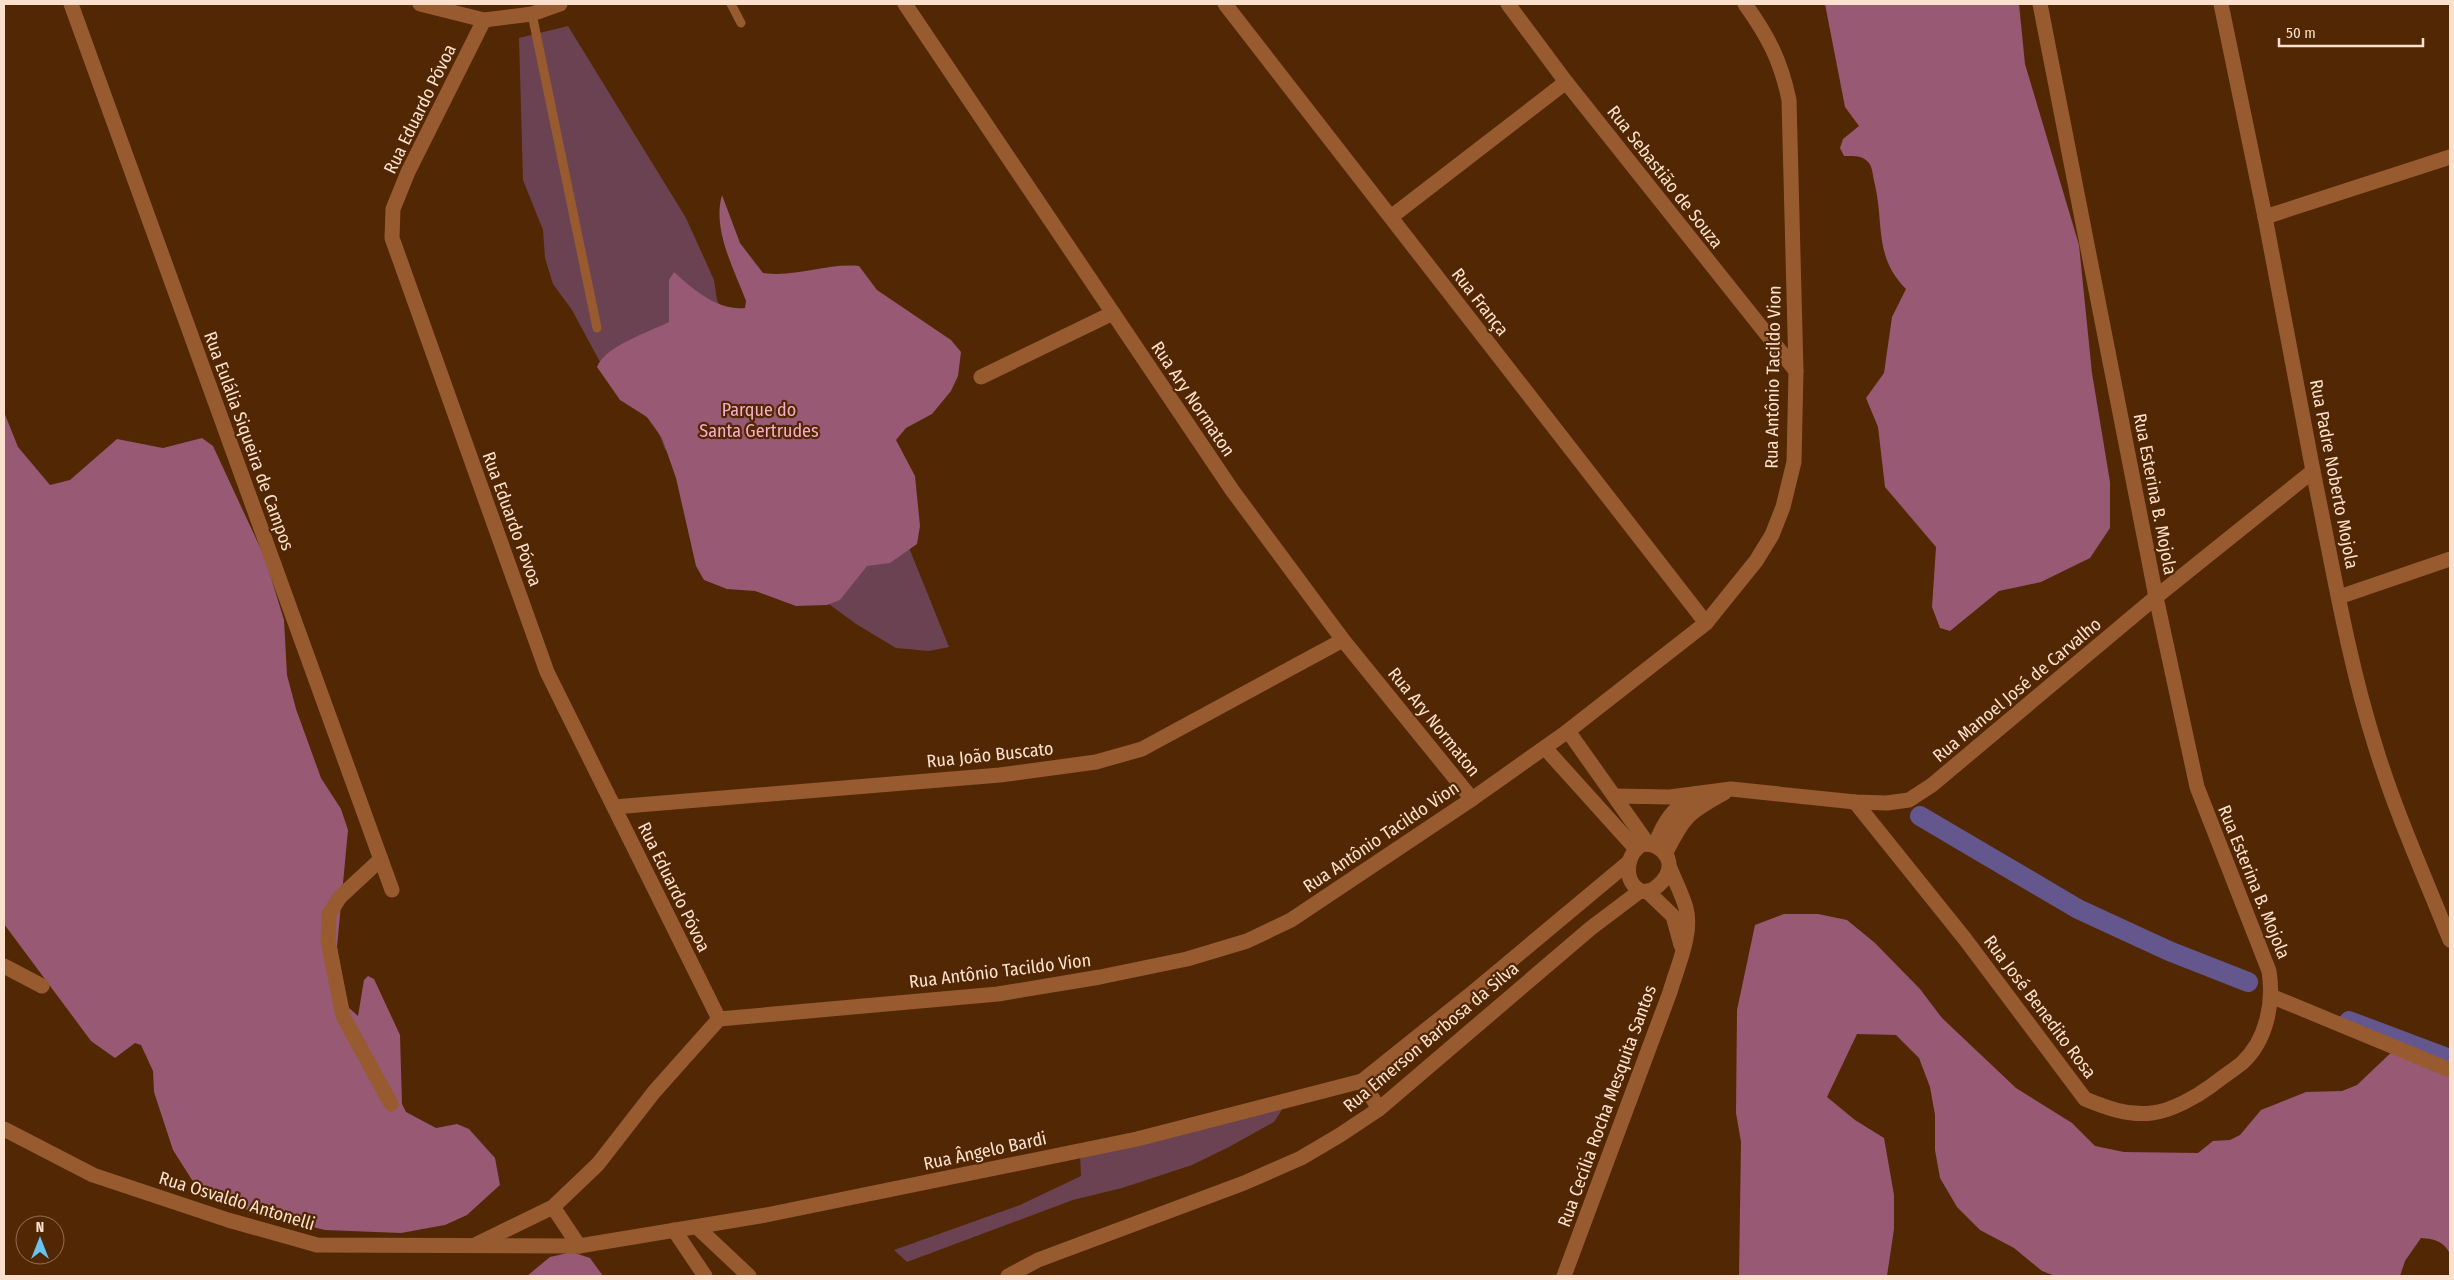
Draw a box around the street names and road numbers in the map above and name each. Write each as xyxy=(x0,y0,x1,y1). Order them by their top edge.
street label: Rua Eduardo Póvoa xyxy=(379,40,461,178)
street label: Rua Sebastião de Souza xyxy=(1602,101,1728,253)
street label: Rua França xyxy=(1447,264,1513,340)
street label: Rua Antônio Tacildo Vion xyxy=(1760,285,1786,469)
street label: Rua Eulália Siqueira de Campos xyxy=(199,329,299,554)
street label: Rua Ary Normaton xyxy=(1146,337,1240,461)
street label: Rua Padre Noberto Mojola xyxy=(2305,377,2363,571)
street label: Rua Esterina B. Mojola xyxy=(2129,411,2181,577)
street label: Rua Eduardo Póvoa xyxy=(477,449,547,590)
street label: Rua Manoel José de Carvalho xyxy=(1928,613,2106,767)
street label: Rua Ary Normaton xyxy=(1383,663,1485,781)
street label: Rua João Buscato xyxy=(926,737,1054,773)
street label: Rua Antônio Tacildo Vion xyxy=(1299,777,1463,897)
street label: Rua Esterina B. Mojola xyxy=(2213,802,2295,962)
street label: Rua Eduardo Póvoa xyxy=(633,818,715,956)
street label: Rua José Benedito Rosa xyxy=(1979,931,2101,1083)
street label: Rua Antônio Tacildo Vion xyxy=(908,949,1092,993)
street label: Rua Emerson Barbosa da Silva xyxy=(1339,957,1523,1117)
street label: Rua Cecília Rocha Mesquita Santos xyxy=(1553,982,1661,1230)
street label: Rua Ângelo Bardi xyxy=(921,1127,1049,1175)
street label: Rua Osvaldo Antonelli xyxy=(156,1167,318,1235)

